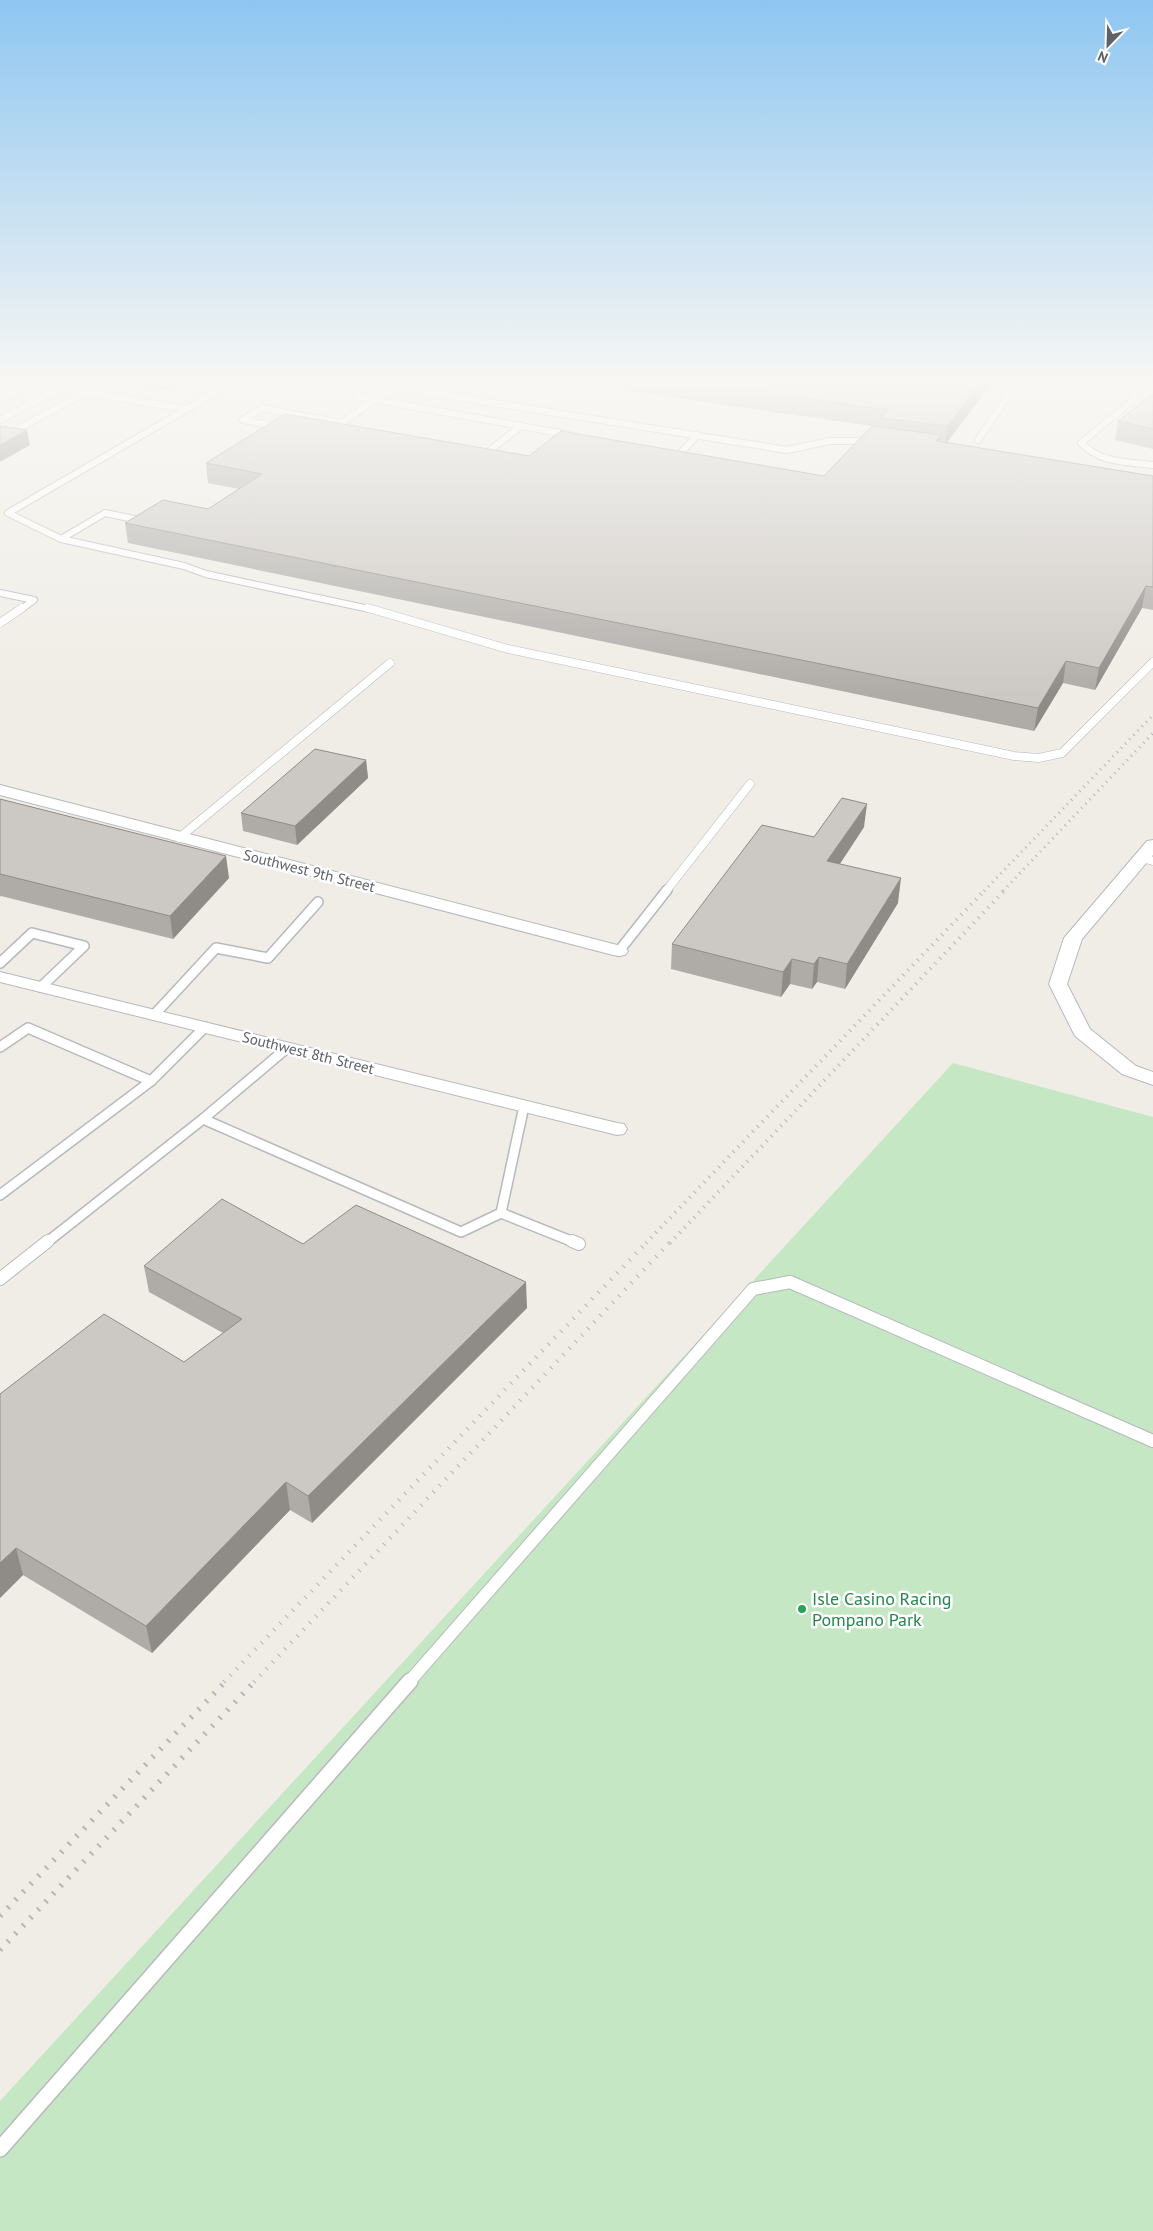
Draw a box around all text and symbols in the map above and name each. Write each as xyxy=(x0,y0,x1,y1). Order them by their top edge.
north arrow xyxy=(1083,20,1133,70)
text: N xyxy=(1095,47,1111,67)
street label: Southwest 9th Street xyxy=(241,845,377,896)
street label: Southwest 8th Street xyxy=(240,1027,376,1078)
place label: Isle Casino Racing Pompano Park xyxy=(812,1587,952,1631)
marker: Isle Casino Racing Pompano Park xyxy=(796,1603,808,1615)

